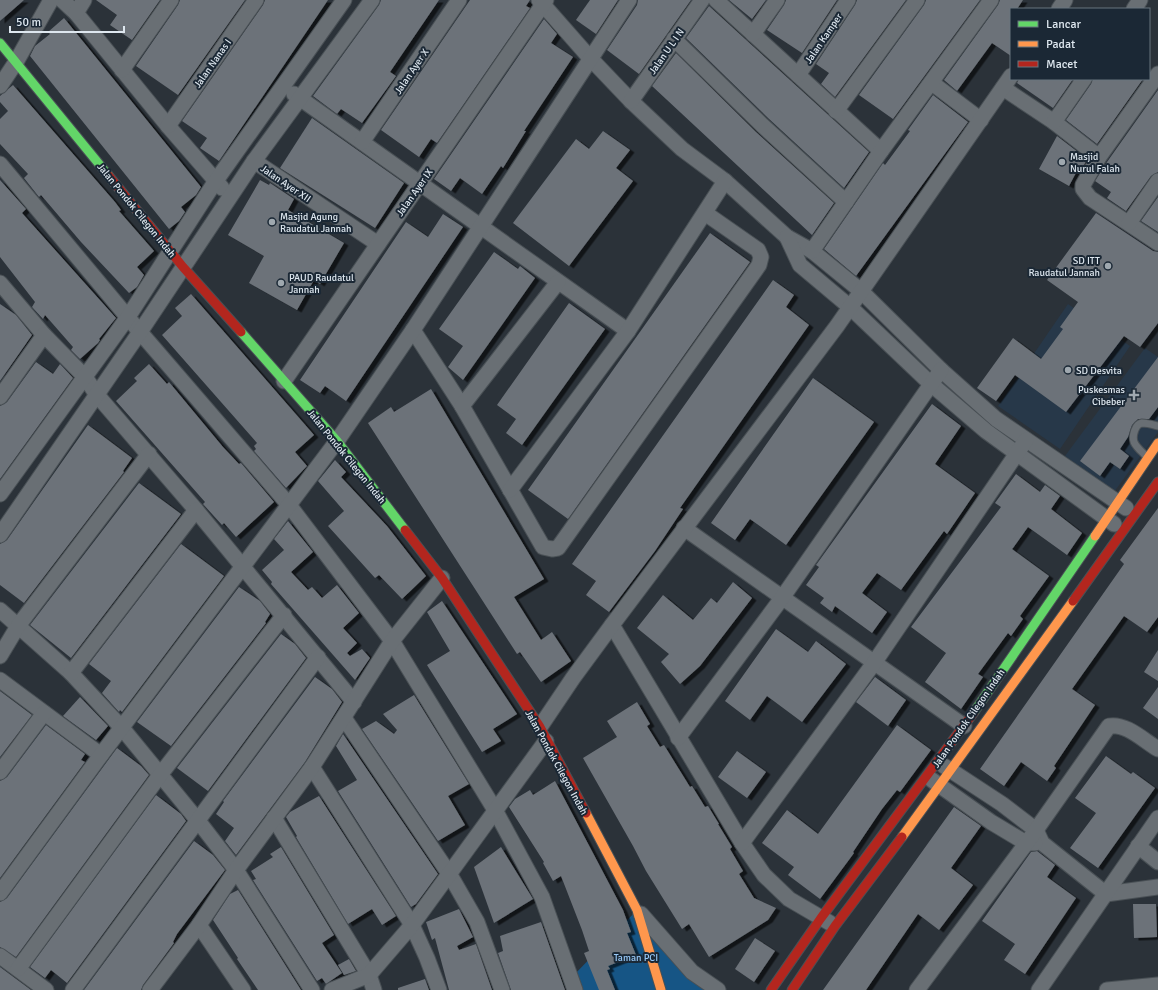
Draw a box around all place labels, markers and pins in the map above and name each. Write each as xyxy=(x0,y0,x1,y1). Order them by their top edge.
place label: Masjid Nurul Falah xyxy=(1070,151,1120,175)
marker: Masjid Nurul Falah xyxy=(1057,157,1067,167)
place label: Masjid Agung Raudatul Jannah xyxy=(280,211,352,235)
marker: Masjid Agung Raudatul Jannah xyxy=(267,217,277,227)
place label: SD ITT Raudatul Jannah xyxy=(1028,255,1100,279)
marker: SD ITT Raudatul Jannah xyxy=(1103,261,1113,271)
place label: PAUD Raudatul Jannah xyxy=(289,272,354,296)
marker: PAUD Raudatul Jannah xyxy=(276,278,286,288)
marker: SD Desvita xyxy=(1063,365,1073,375)
place label: SD Desvita xyxy=(1076,365,1122,377)
place label: Puskesmas Cibeber xyxy=(1078,384,1126,408)
marker: Puskesmas Cibeber xyxy=(1128,389,1140,401)

